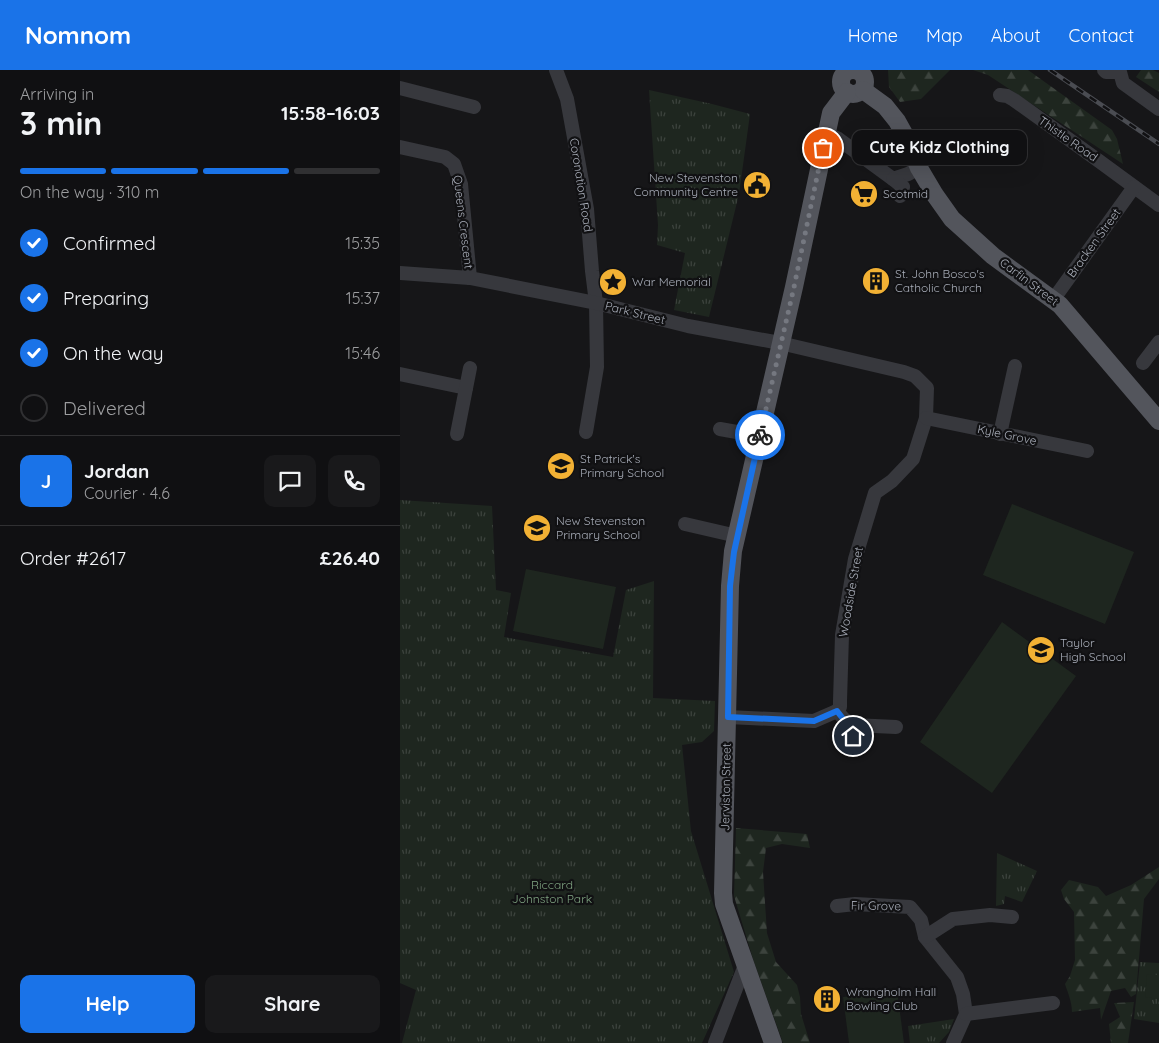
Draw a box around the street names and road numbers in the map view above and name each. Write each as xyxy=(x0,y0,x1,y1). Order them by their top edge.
street label: Thistle Road xyxy=(1036,113,1101,164)
street label: Coronation Road xyxy=(567,137,596,233)
street label: Queens Crescent xyxy=(450,174,477,270)
street label: Bracken Street xyxy=(1064,205,1124,280)
street label: Carfin Street xyxy=(997,255,1062,309)
street label: Park Street xyxy=(603,298,667,327)
street label: Kyle Grove xyxy=(976,421,1038,448)
street label: Woodside Street xyxy=(835,546,866,638)
street label: Jerviston Street xyxy=(717,743,734,831)
street label: Fir Grove xyxy=(851,898,901,913)

